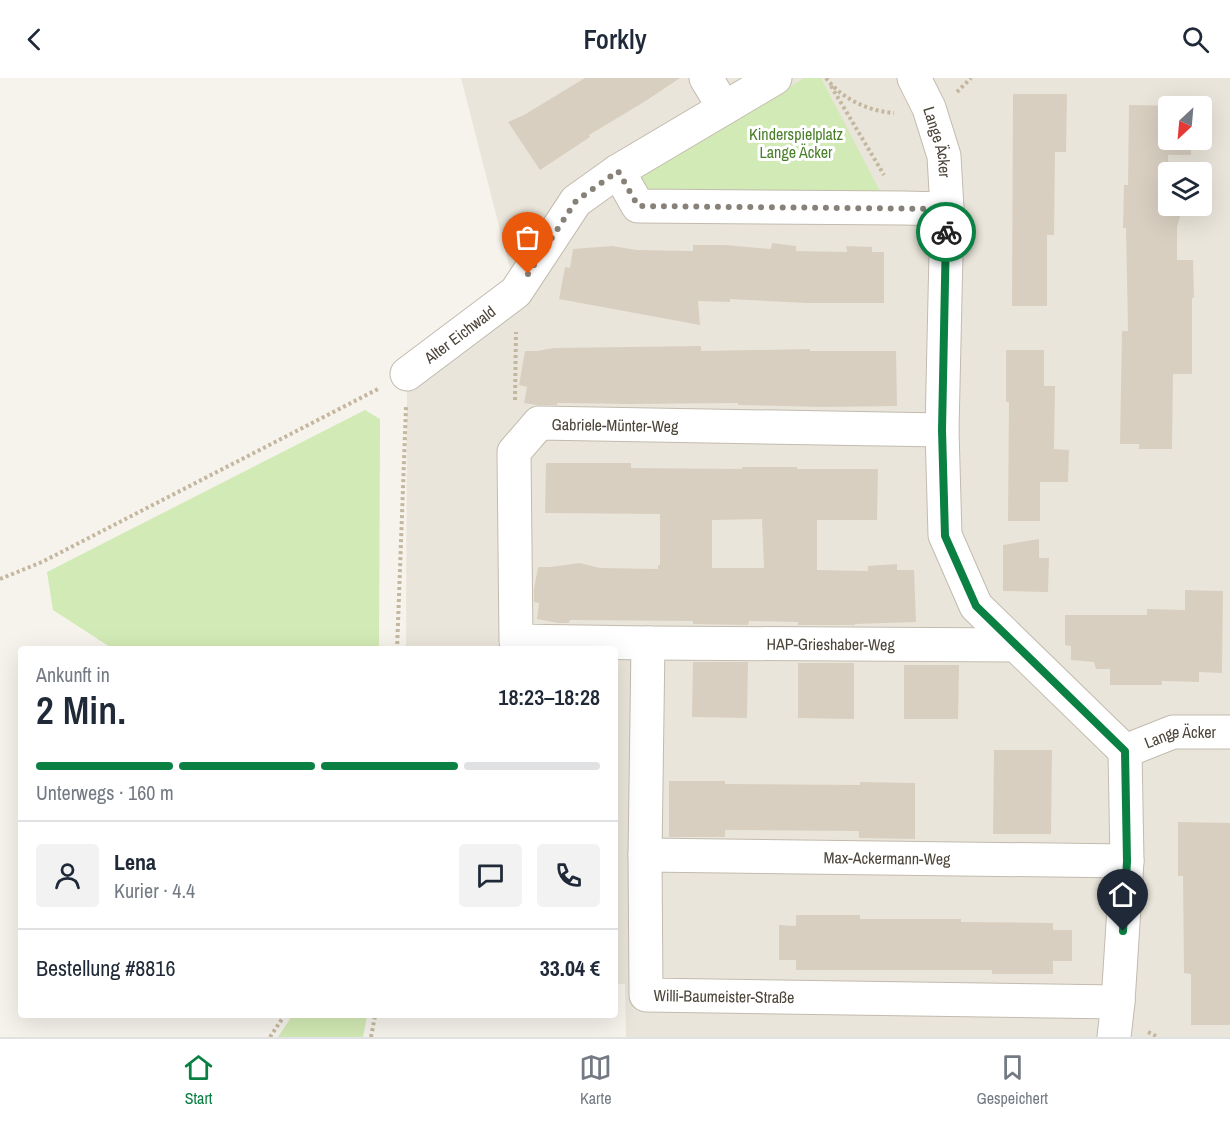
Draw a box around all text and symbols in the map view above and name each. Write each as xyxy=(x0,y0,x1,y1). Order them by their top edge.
text: Forkly xyxy=(583,21,647,57)
icon: back xyxy=(18,23,51,56)
icon: search xyxy=(1179,23,1212,56)
north arrow xyxy=(1158,96,1212,150)
map controls xyxy=(1158,96,1212,216)
street label: Lange Äcker xyxy=(918,104,956,179)
park label: Kinderspielplatz Lange Äcker xyxy=(749,123,843,163)
button: layers xyxy=(1158,162,1212,216)
courier xyxy=(916,202,976,262)
pin xyxy=(502,212,553,274)
icon: bike xyxy=(930,216,963,249)
icon: bag xyxy=(511,221,544,254)
street label: Alter Eichwald xyxy=(419,300,500,369)
street label: Gabriele-Münter-Weg xyxy=(551,413,679,437)
street label: HAP-Grieshaber-Weg xyxy=(766,633,895,655)
text: Ankunft in xyxy=(36,661,110,688)
text: 18:23–18:28 xyxy=(498,682,600,712)
text: 2 Min. xyxy=(36,684,126,736)
street label: Lange Äcker xyxy=(1141,721,1216,753)
text: Unterwegs · 160 m xyxy=(36,779,174,806)
button: person xyxy=(36,844,99,907)
button: chat xyxy=(459,844,522,907)
button: phone xyxy=(537,844,600,907)
street label: Max-Ackermann-Weg xyxy=(823,846,951,870)
text: Lena xyxy=(114,847,156,877)
pin xyxy=(1097,869,1148,931)
text: Kurier · 4.4 xyxy=(114,877,195,904)
icon: home xyxy=(1106,878,1139,911)
text: Bestellung #8816 xyxy=(36,953,175,983)
text: 33.04 € xyxy=(540,953,600,983)
street label: Willi-Baumeister-Straße xyxy=(653,984,795,1008)
tab: Start xyxy=(182,1051,215,1109)
tab: Karte xyxy=(579,1051,612,1109)
tab: Gespeichert xyxy=(976,1051,1048,1109)

